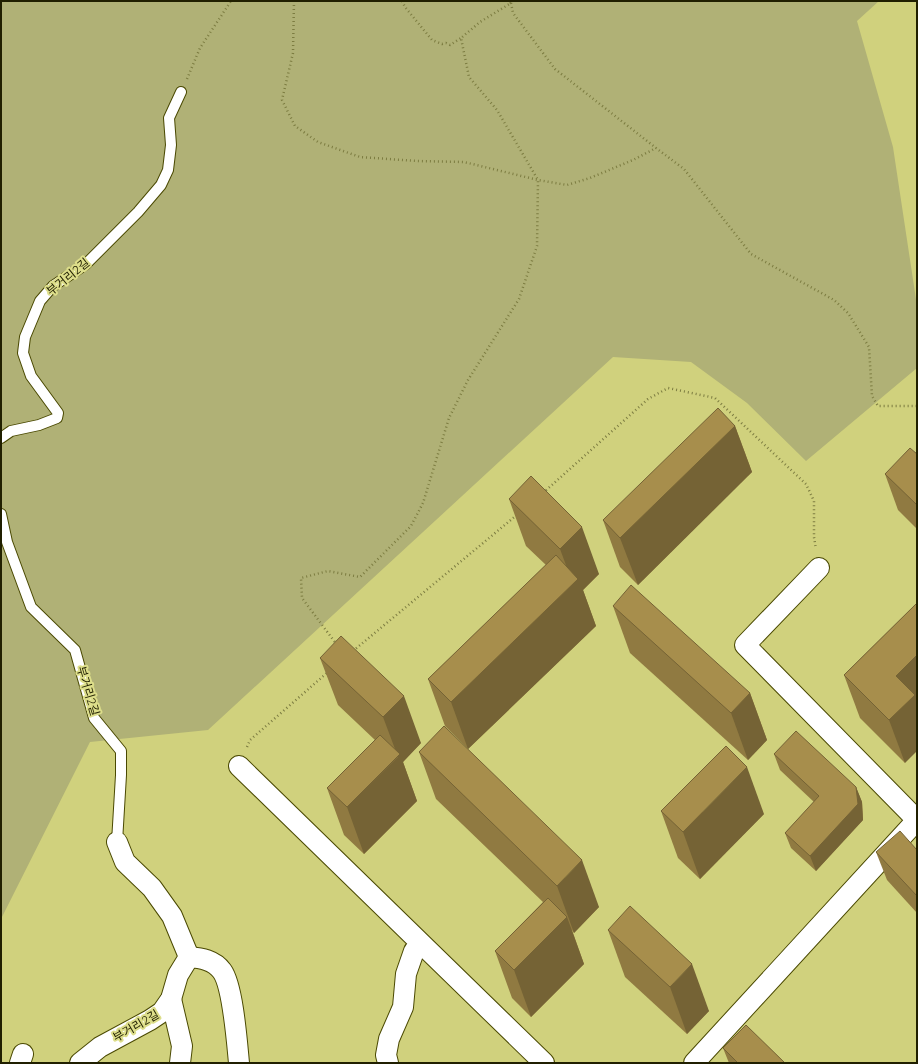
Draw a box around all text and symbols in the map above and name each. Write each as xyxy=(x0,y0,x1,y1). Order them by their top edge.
street label: 부거리2길 xyxy=(43,255,92,298)
street label: 부거리2길 xyxy=(74,664,103,717)
street label: 부거리2길 xyxy=(110,1006,162,1045)

